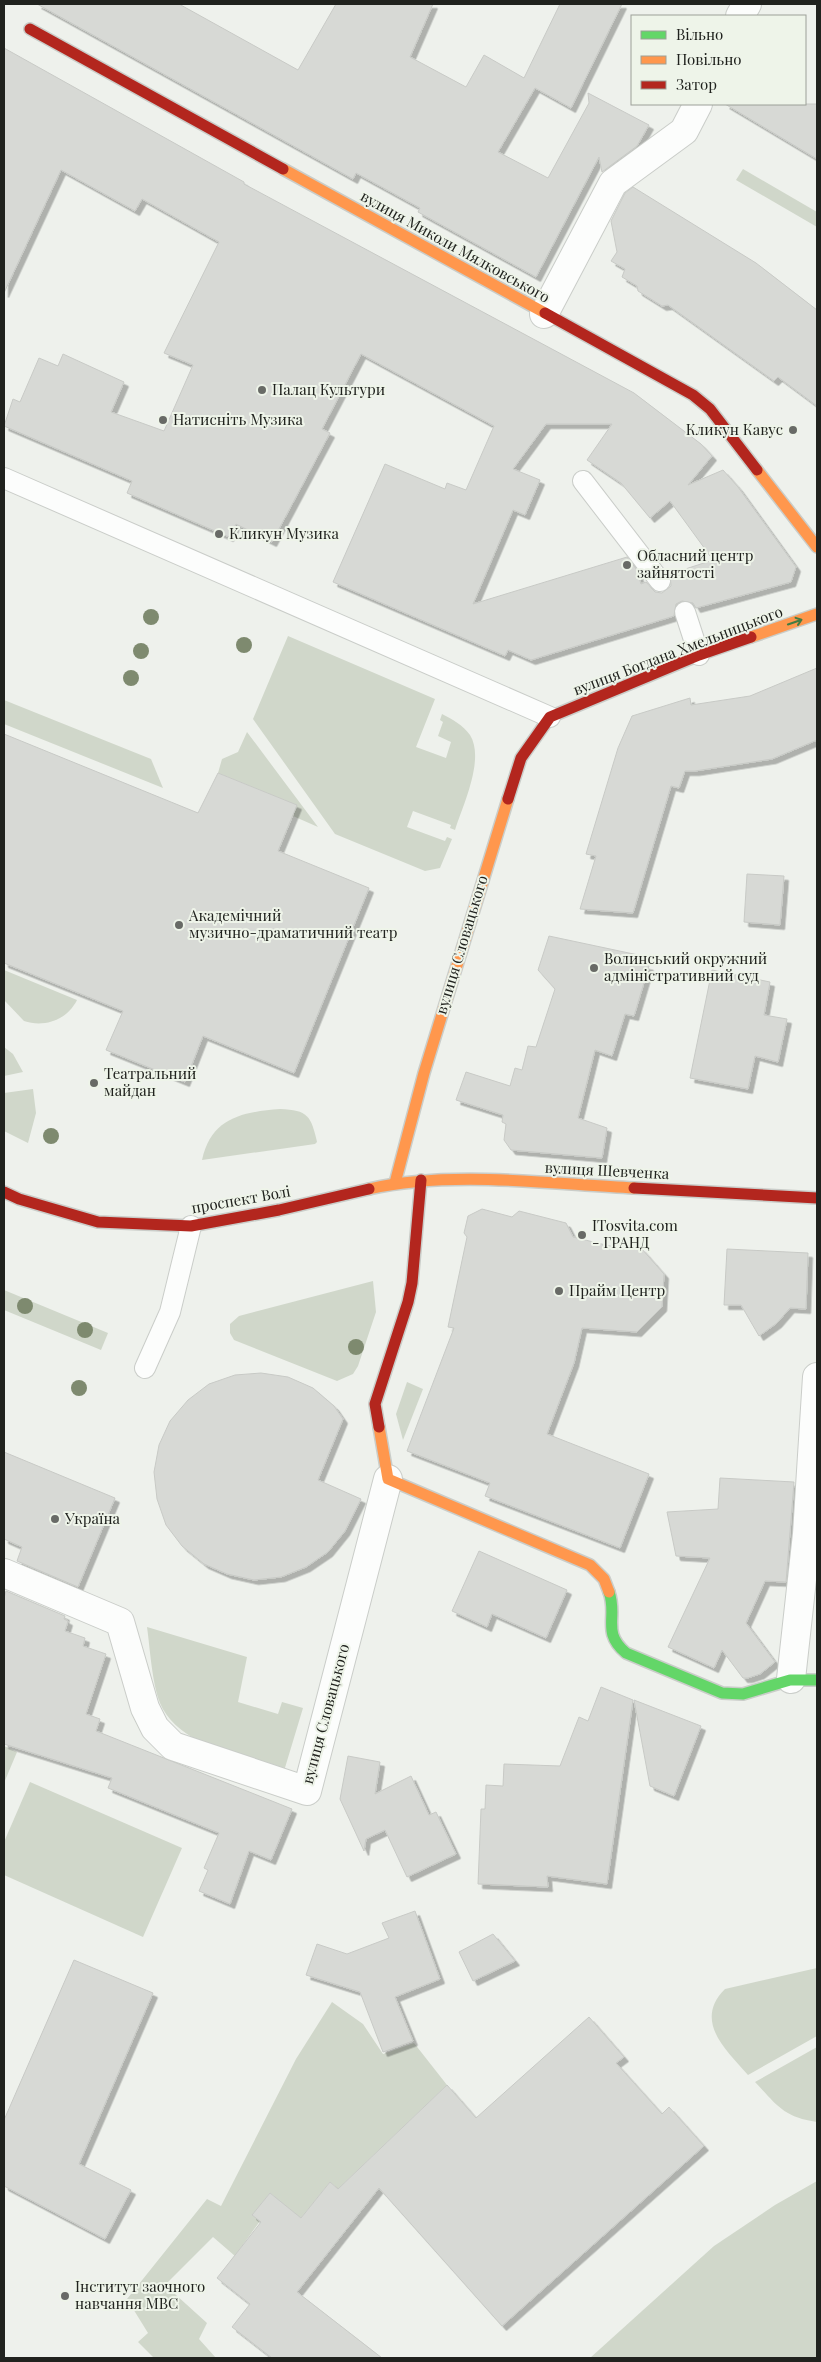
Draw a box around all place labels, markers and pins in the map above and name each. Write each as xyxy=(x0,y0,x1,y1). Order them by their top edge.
place label: Палац Культури xyxy=(272,379,385,399)
marker: Палац Культури xyxy=(256,384,268,396)
place label: Натисніть Музика xyxy=(173,409,304,429)
marker: Натисніть Музика xyxy=(157,414,169,426)
place label: Кликун Кавус xyxy=(686,419,783,439)
marker: Кликун Кавус xyxy=(787,424,799,436)
place label: Кликун Музика xyxy=(229,523,339,543)
marker: Кликун Музика xyxy=(213,528,225,540)
place label: Обласний центр зайнятості xyxy=(637,545,754,582)
marker: Обласний центр зайнятості xyxy=(621,559,633,571)
place label: Академічний музично-драматичний театр xyxy=(188,905,398,942)
marker: Академічний музично-драматичний театр xyxy=(173,919,185,931)
place label: Волинський окружний адміністративний суд xyxy=(604,948,767,985)
marker: Волинський окружний адміністративний суд xyxy=(588,962,600,974)
place label: Театральний майдан xyxy=(104,1063,196,1100)
marker: Театральний майдан xyxy=(88,1077,100,1089)
place label: ITosvita.com - ГРАНД xyxy=(592,1215,678,1252)
marker: ITosvita.com - ГРАНД xyxy=(576,1229,588,1241)
place label: Прайм Центр xyxy=(569,1280,665,1300)
marker: Прайм Центр xyxy=(553,1285,565,1297)
place label: Україна xyxy=(64,1508,121,1528)
marker: Україна xyxy=(49,1513,61,1525)
place label: Інститут заочного навчання МВС xyxy=(75,2276,205,2313)
marker: Інститут заочного навчання МВС xyxy=(59,2290,71,2302)

